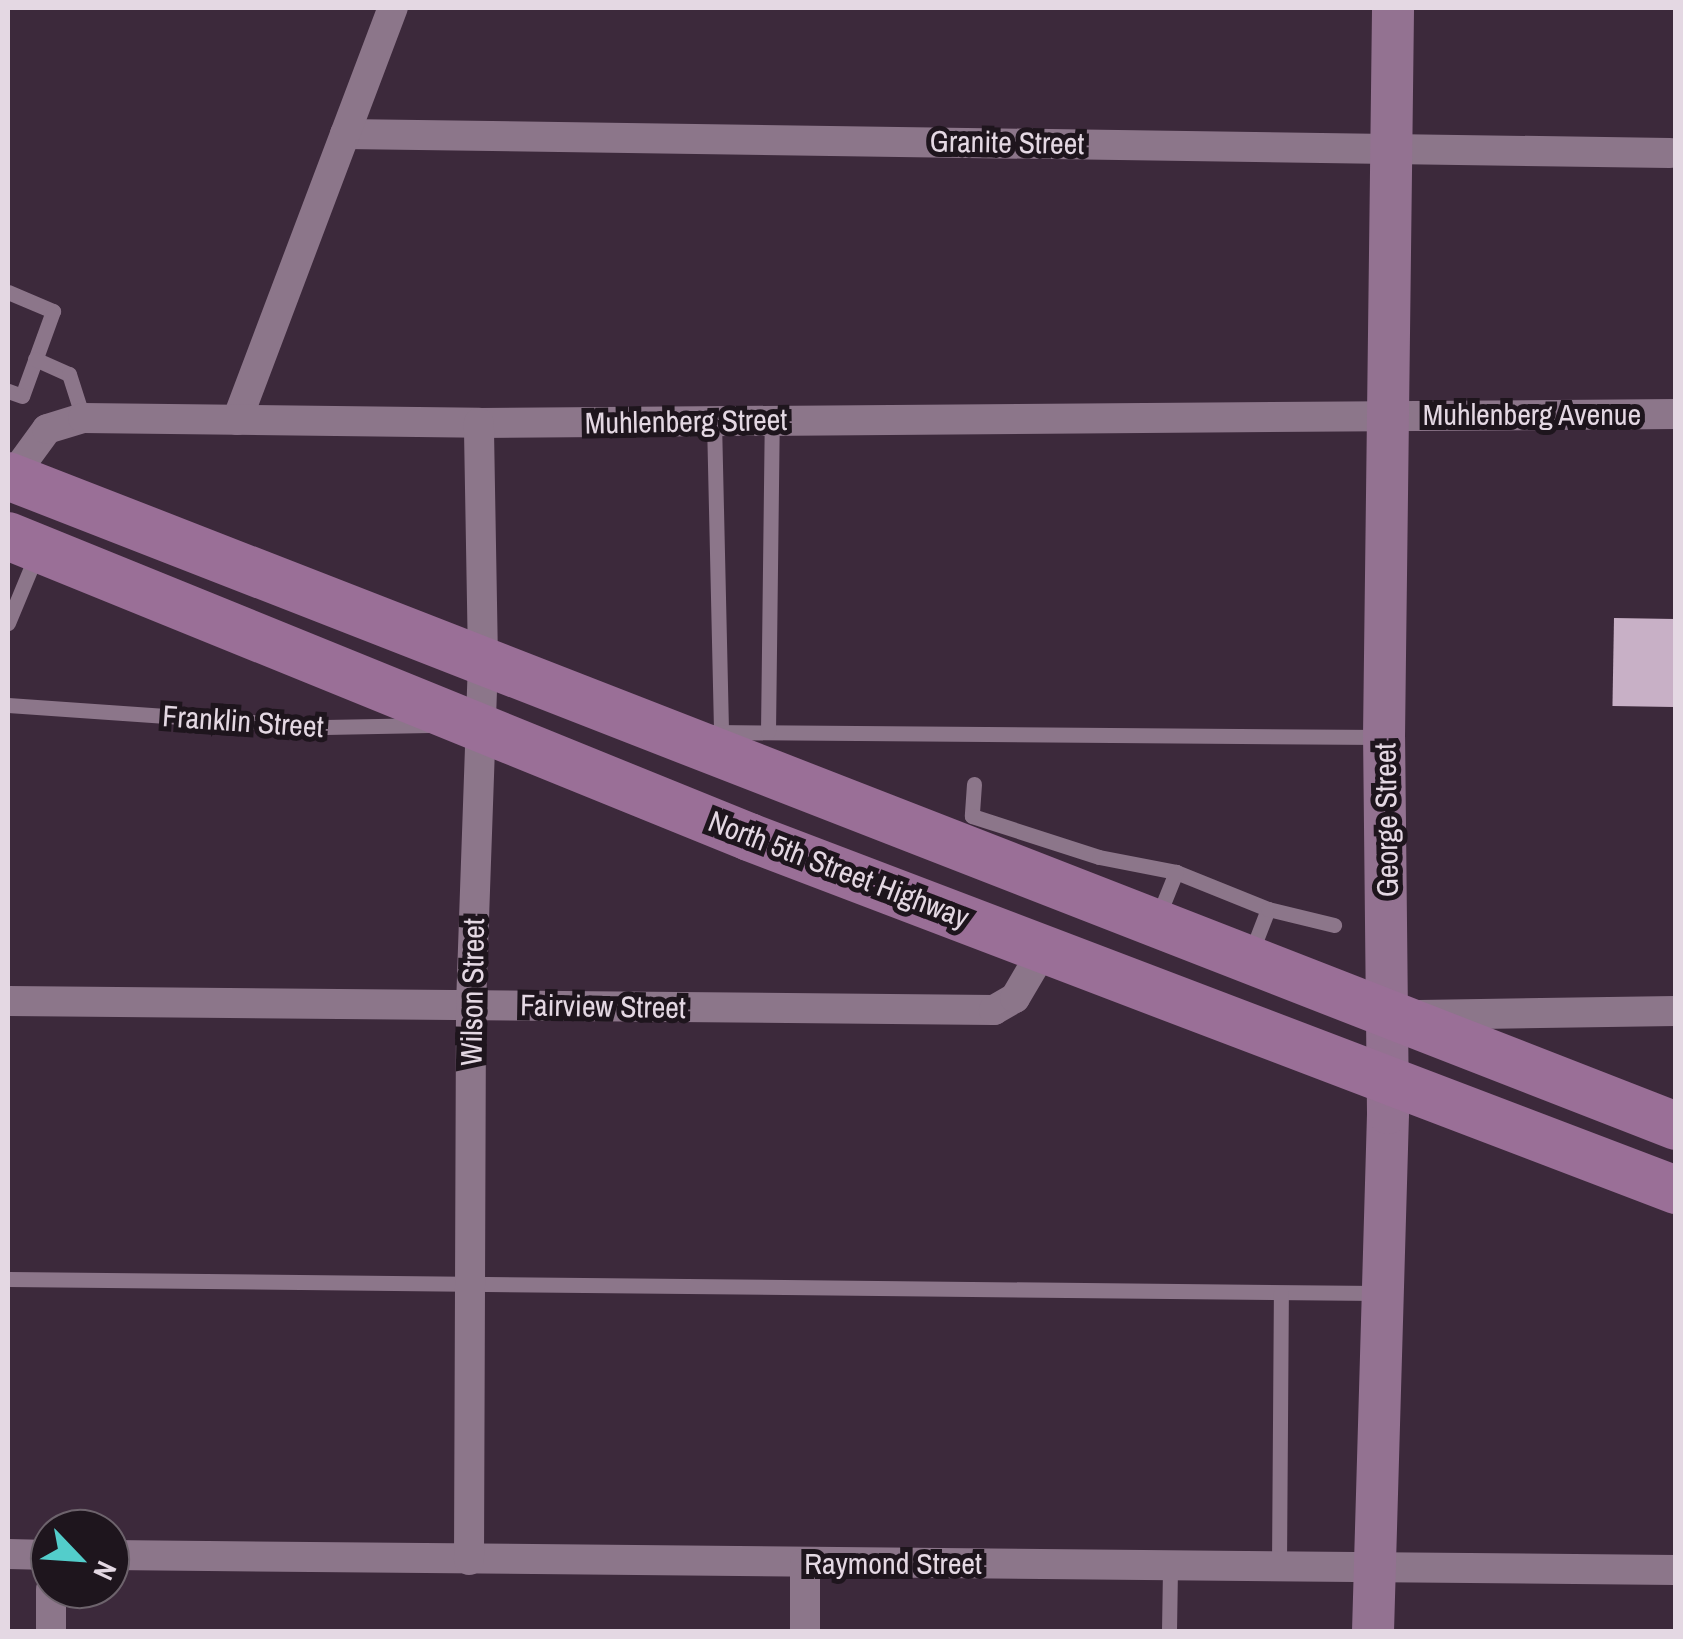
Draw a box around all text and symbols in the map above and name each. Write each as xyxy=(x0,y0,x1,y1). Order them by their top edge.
street label: Granite Street xyxy=(929,123,1085,161)
street label: Muhlenberg Avenue xyxy=(1422,396,1642,432)
street label: Muhlenberg Street xyxy=(585,401,787,441)
street label: Franklin Street xyxy=(161,697,325,745)
street label: George Street xyxy=(1367,742,1405,898)
street label: North 5th Street Highway xyxy=(704,803,974,935)
street label: Wilson Street xyxy=(453,918,491,1066)
street label: Fairview Street xyxy=(520,987,686,1025)
north arrow xyxy=(30,1509,130,1609)
street label: Raymond Street xyxy=(804,1545,982,1581)
text: N xyxy=(85,1555,126,1586)

